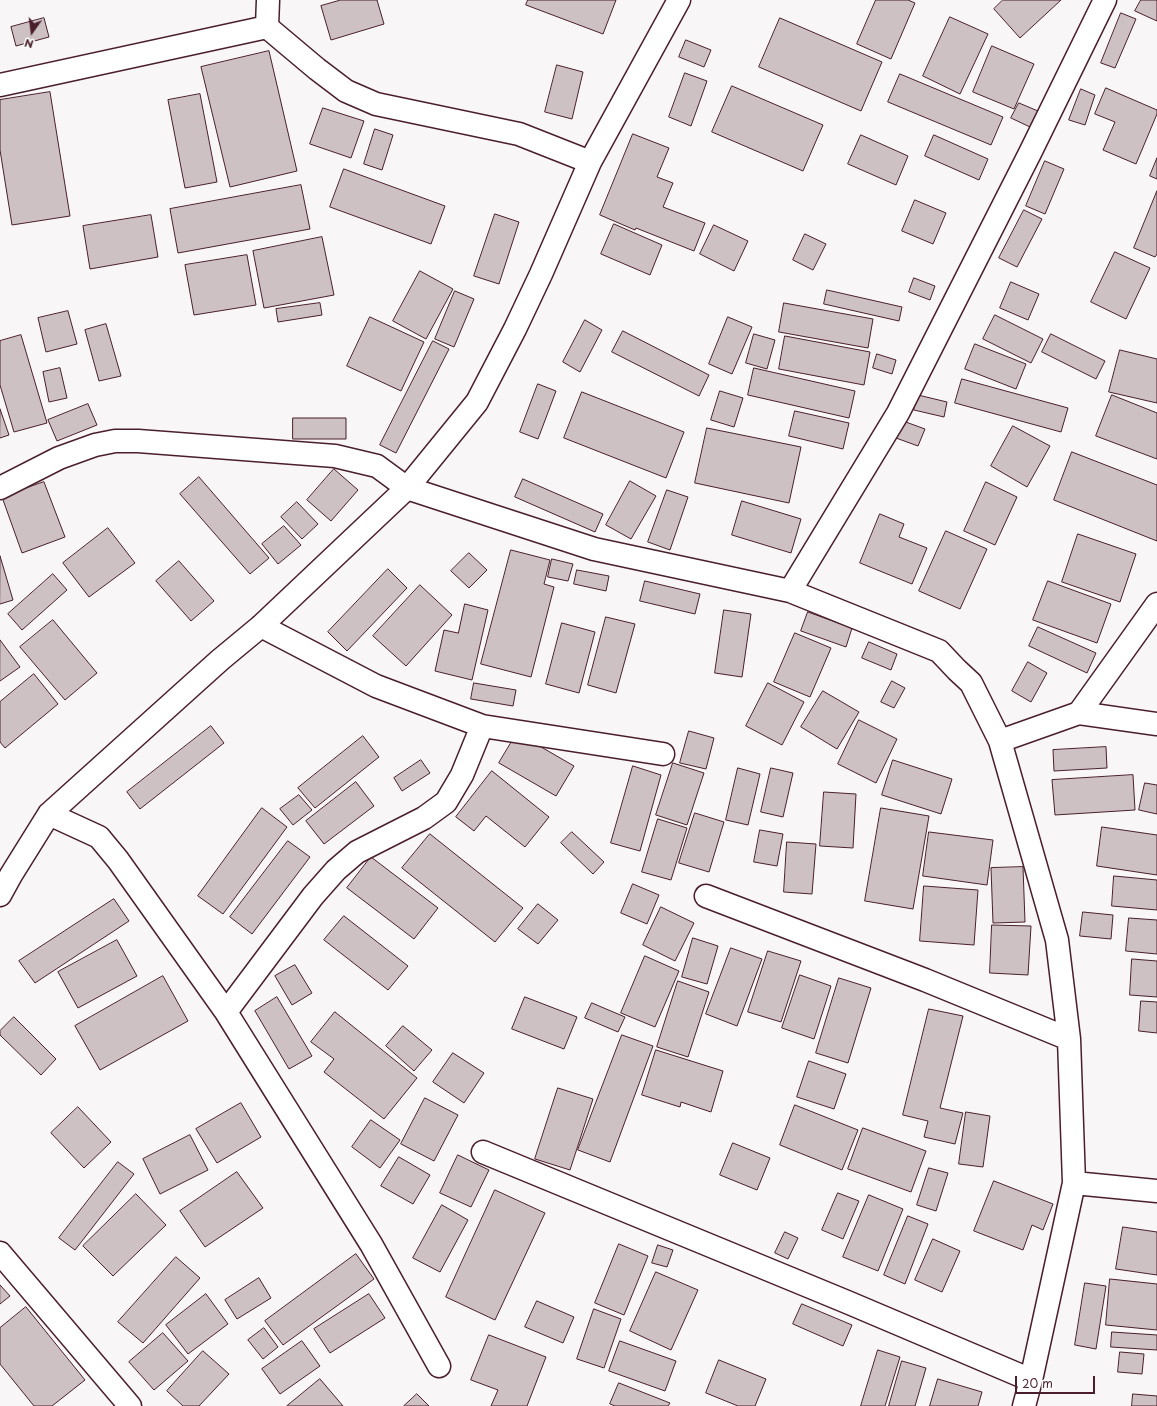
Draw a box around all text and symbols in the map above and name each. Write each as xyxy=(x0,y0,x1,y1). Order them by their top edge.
north arrow xyxy=(12,12,52,52)
text: N xyxy=(23,35,35,53)
scale bar xyxy=(1017,1368,1097,1394)
text: 20 m xyxy=(1022,1374,1053,1392)

